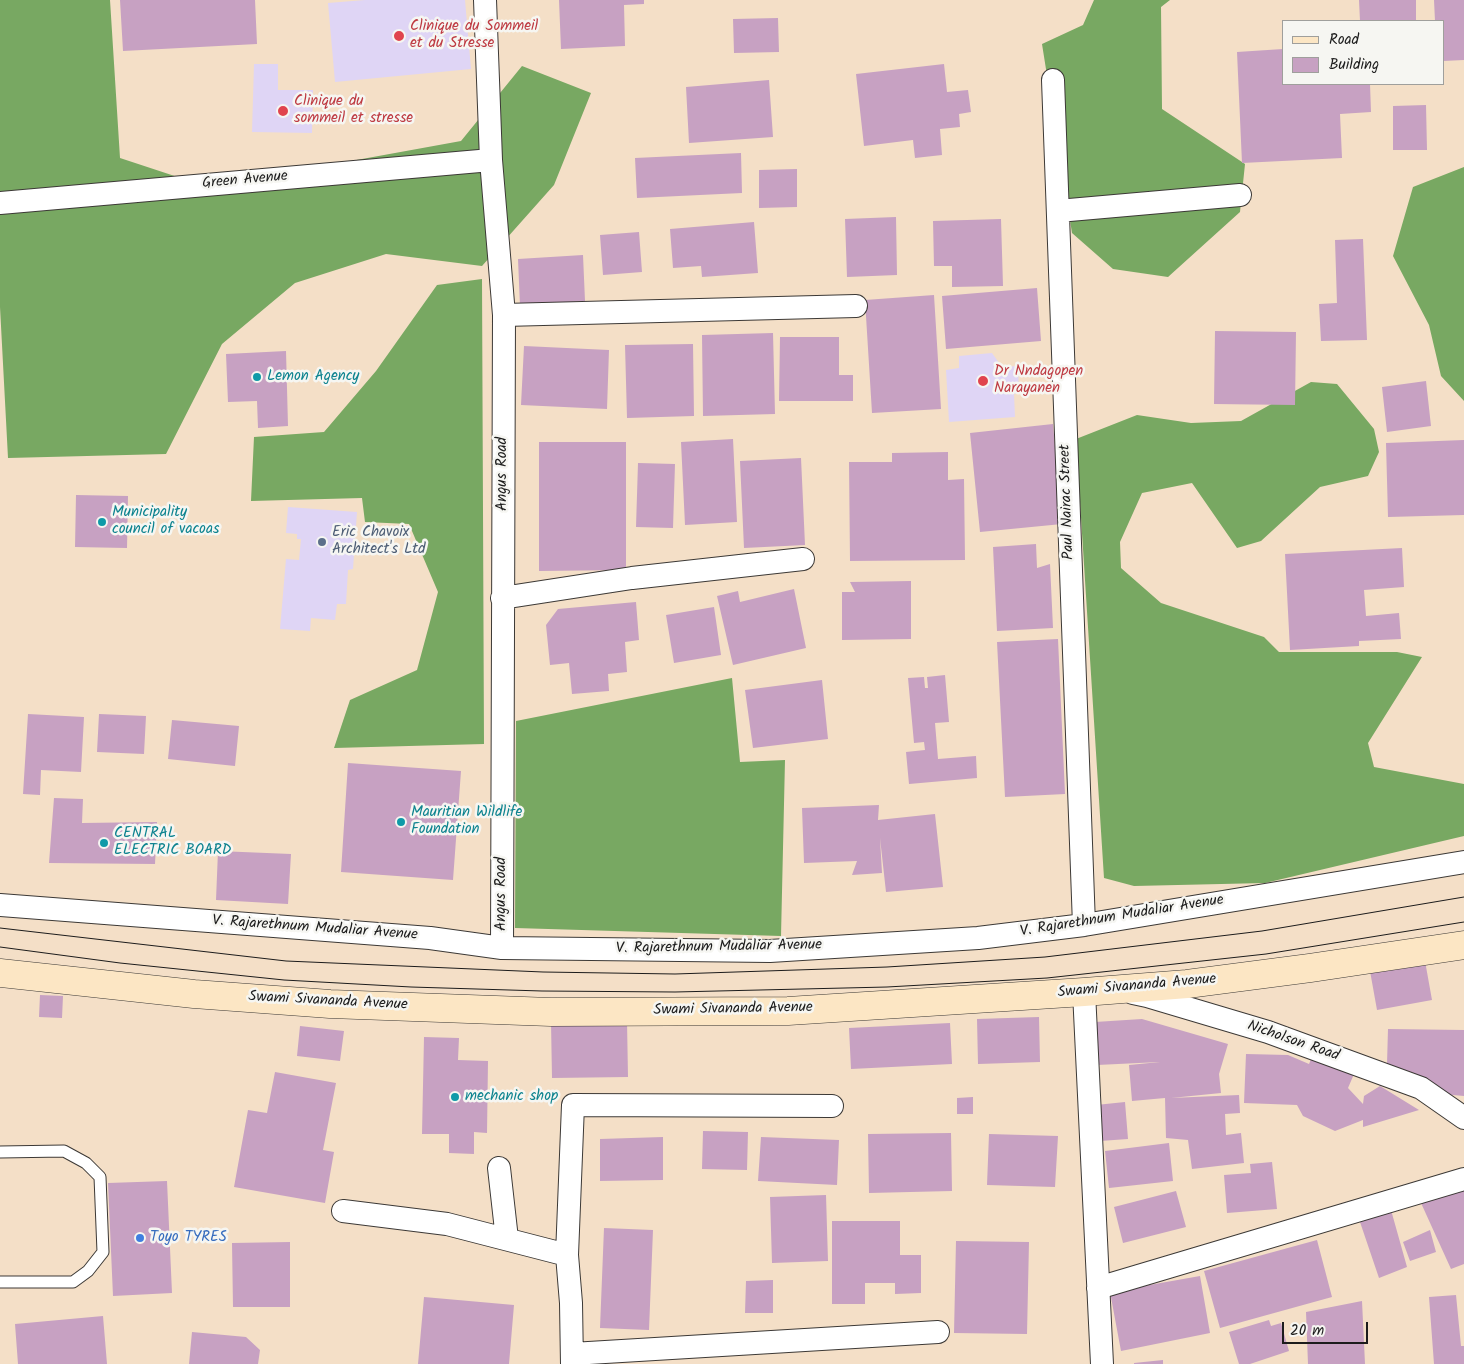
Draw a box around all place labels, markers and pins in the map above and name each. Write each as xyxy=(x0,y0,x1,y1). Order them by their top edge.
place label: Clinique du Sommeil et du Stresse xyxy=(410,18,538,53)
marker: Clinique du Sommeil et du Stresse xyxy=(392,29,406,43)
place label: Clinique du sommeil et stresse xyxy=(294,93,413,128)
marker: Clinique du sommeil et stresse xyxy=(276,104,290,118)
place label: Dr Nndagopen Narayanen xyxy=(994,363,1083,398)
place label: Lemon Agency xyxy=(267,368,359,386)
marker: Lemon Agency xyxy=(251,371,263,383)
marker: Dr Nndagopen Narayanen xyxy=(976,374,990,388)
place label: Municipality council of vacoas xyxy=(112,504,219,539)
marker: Municipality council of vacoas xyxy=(96,516,108,528)
place label: Eric Chavoix Architect's Ltd xyxy=(332,524,425,559)
marker: Eric Chavoix Architect's Ltd xyxy=(316,536,328,548)
place label: Mauritian Wildlife Foundation xyxy=(411,804,522,839)
marker: Mauritian Wildlife Foundation xyxy=(395,816,407,828)
place label: CENTRAL ELECTRIC BOARD xyxy=(114,825,231,860)
marker: CENTRAL ELECTRIC BOARD xyxy=(98,837,110,849)
place label: mechanic shop xyxy=(465,1088,558,1106)
marker: mechanic shop xyxy=(449,1091,461,1103)
place label: Toyo TYRES xyxy=(150,1229,227,1247)
marker: Toyo TYRES xyxy=(134,1232,146,1244)

